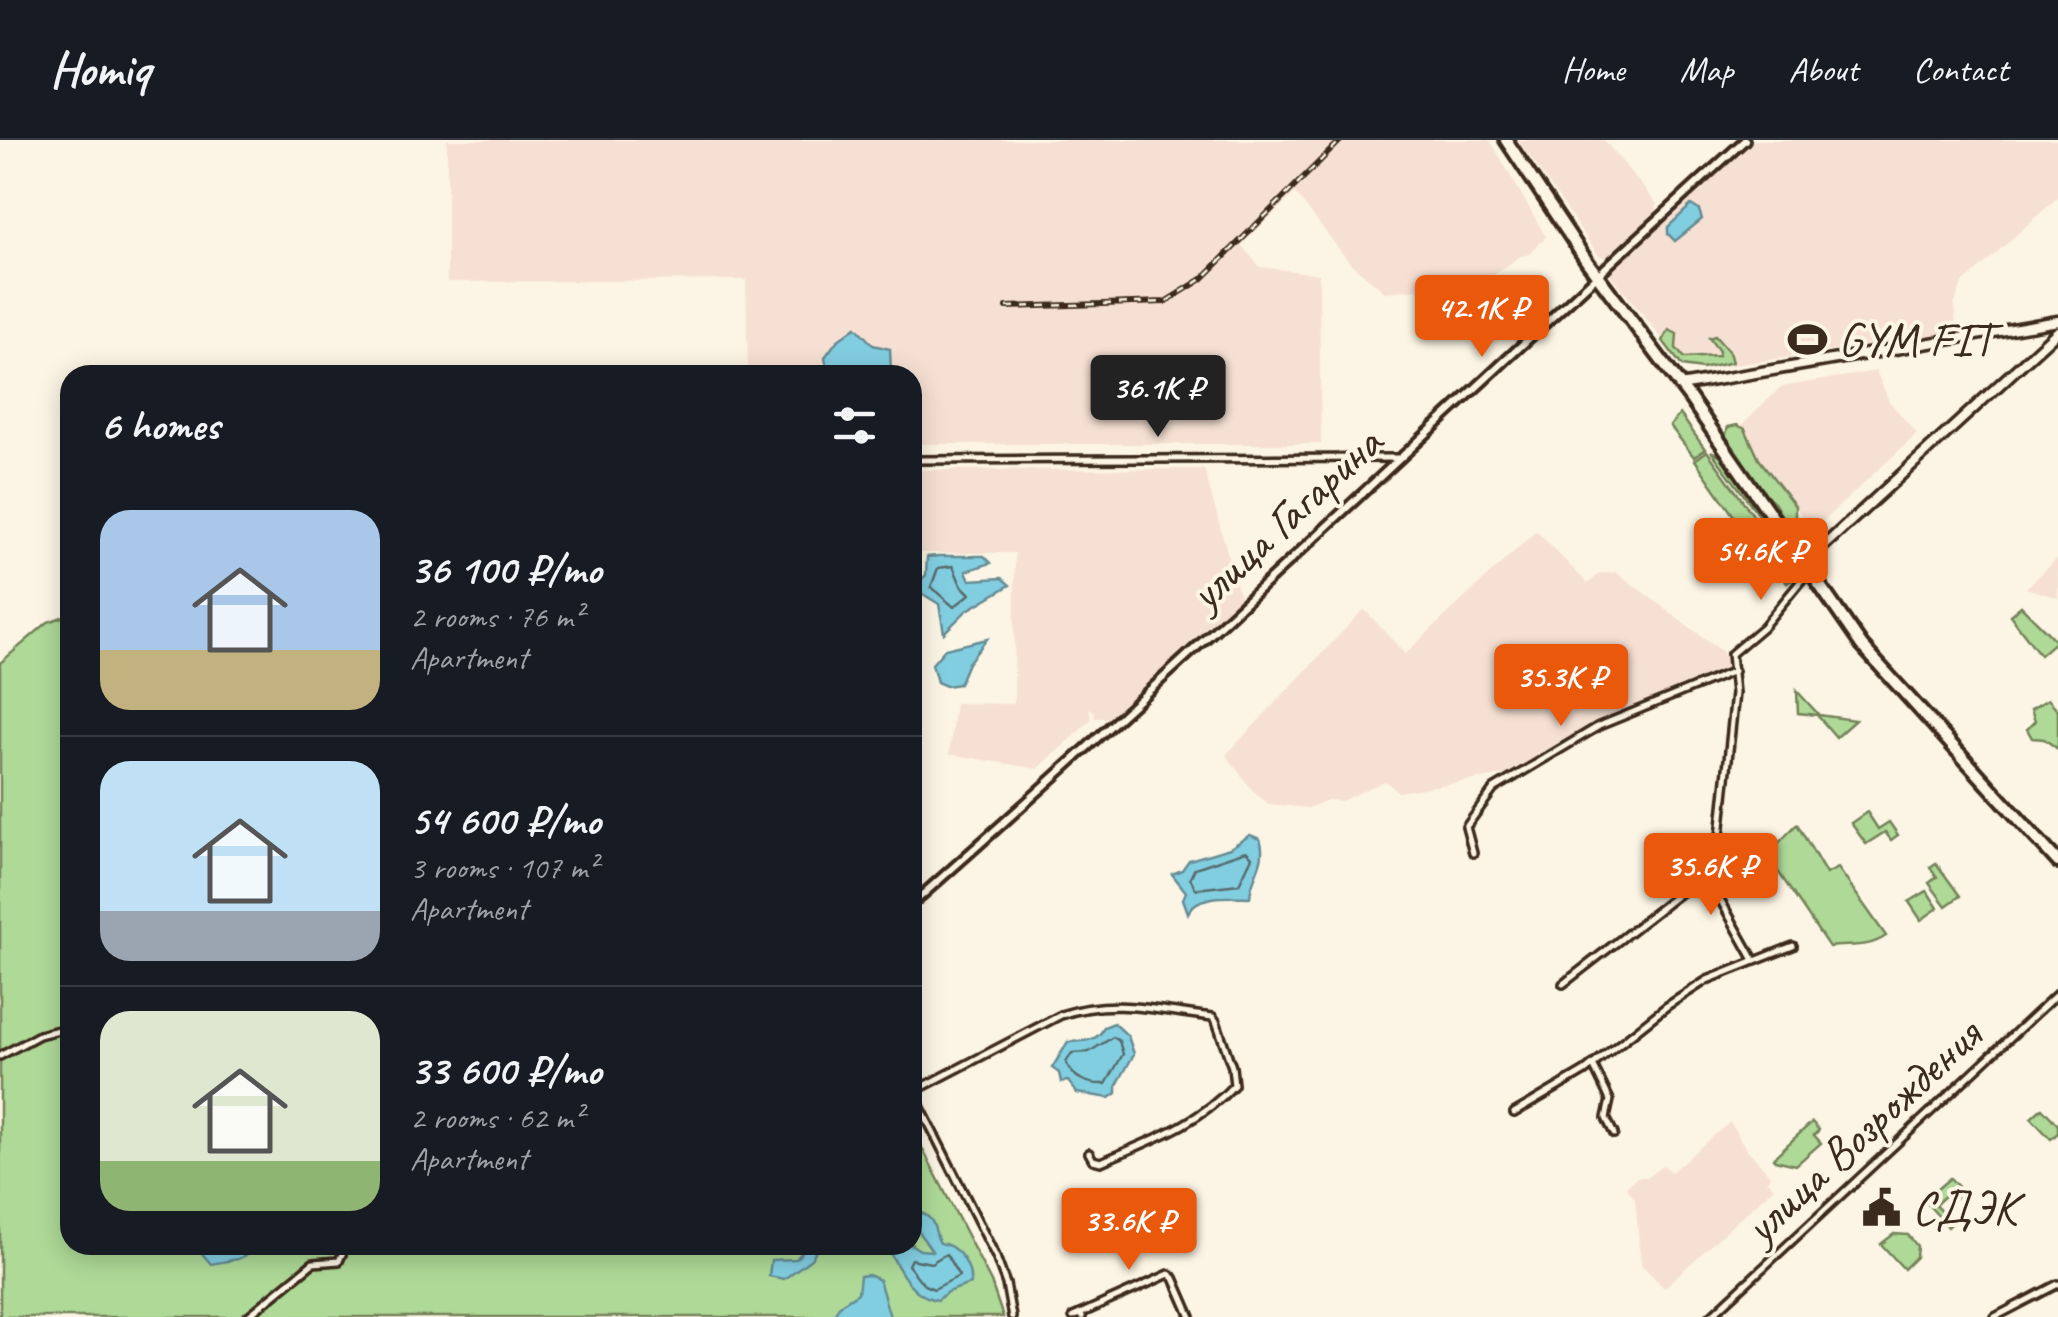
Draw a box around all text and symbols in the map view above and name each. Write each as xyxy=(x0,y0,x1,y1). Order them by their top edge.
text: Homiq xyxy=(50,39,150,99)
text: Home xyxy=(1562,47,1625,92)
text: Map xyxy=(1680,47,1733,92)
text: About xyxy=(1788,47,1858,92)
text: Contact xyxy=(1913,47,2008,92)
pin: 42.1K ₽ xyxy=(1390,275,1574,360)
text: 42.1K ₽ xyxy=(1437,287,1527,328)
place label: GYM FIT xyxy=(1838,309,2004,369)
sports icon: GYM FIT xyxy=(1787,318,1829,360)
pin: 36.1K ₽ xyxy=(1066,355,1250,440)
text: 36.1K ₽ xyxy=(1113,367,1203,408)
icon: filters xyxy=(827,398,882,453)
text: 6 homes xyxy=(100,399,219,452)
street label: улица Гагарина xyxy=(1173,411,1397,625)
pin: 54.6K ₽ xyxy=(1669,518,1853,603)
text: 54.6K ₽ xyxy=(1716,530,1806,571)
text: 36 100 ₽/mo xyxy=(410,543,601,596)
icon: home xyxy=(180,550,300,670)
text: 2 rooms · 76 m² xyxy=(410,596,583,637)
text: Apartment xyxy=(410,637,528,678)
pin: 35.3K ₽ xyxy=(1469,644,1653,729)
text: 35.3K ₽ xyxy=(1516,656,1606,697)
text: 54 600 ₽/mo xyxy=(410,794,601,847)
icon: home xyxy=(180,801,300,921)
pin: 35.6K ₽ xyxy=(1619,833,1803,918)
text: 35.6K ₽ xyxy=(1666,845,1756,886)
text: 3 rooms · 107 m² xyxy=(410,847,597,888)
text: Apartment xyxy=(410,888,528,929)
street label: улица Возрождения xyxy=(1729,1004,1995,1258)
text: 33 600 ₽/mo xyxy=(410,1044,601,1097)
icon: home xyxy=(180,1051,300,1171)
text: 2 rooms · 62 m² xyxy=(410,1097,583,1138)
text: Apartment xyxy=(410,1138,528,1179)
place label: СДЭК xyxy=(1912,1178,2026,1238)
public building icon: СДЭК xyxy=(1861,1187,1903,1229)
pin: 33.6K ₽ xyxy=(1037,1188,1221,1273)
text: 33.6K ₽ xyxy=(1084,1200,1174,1241)

